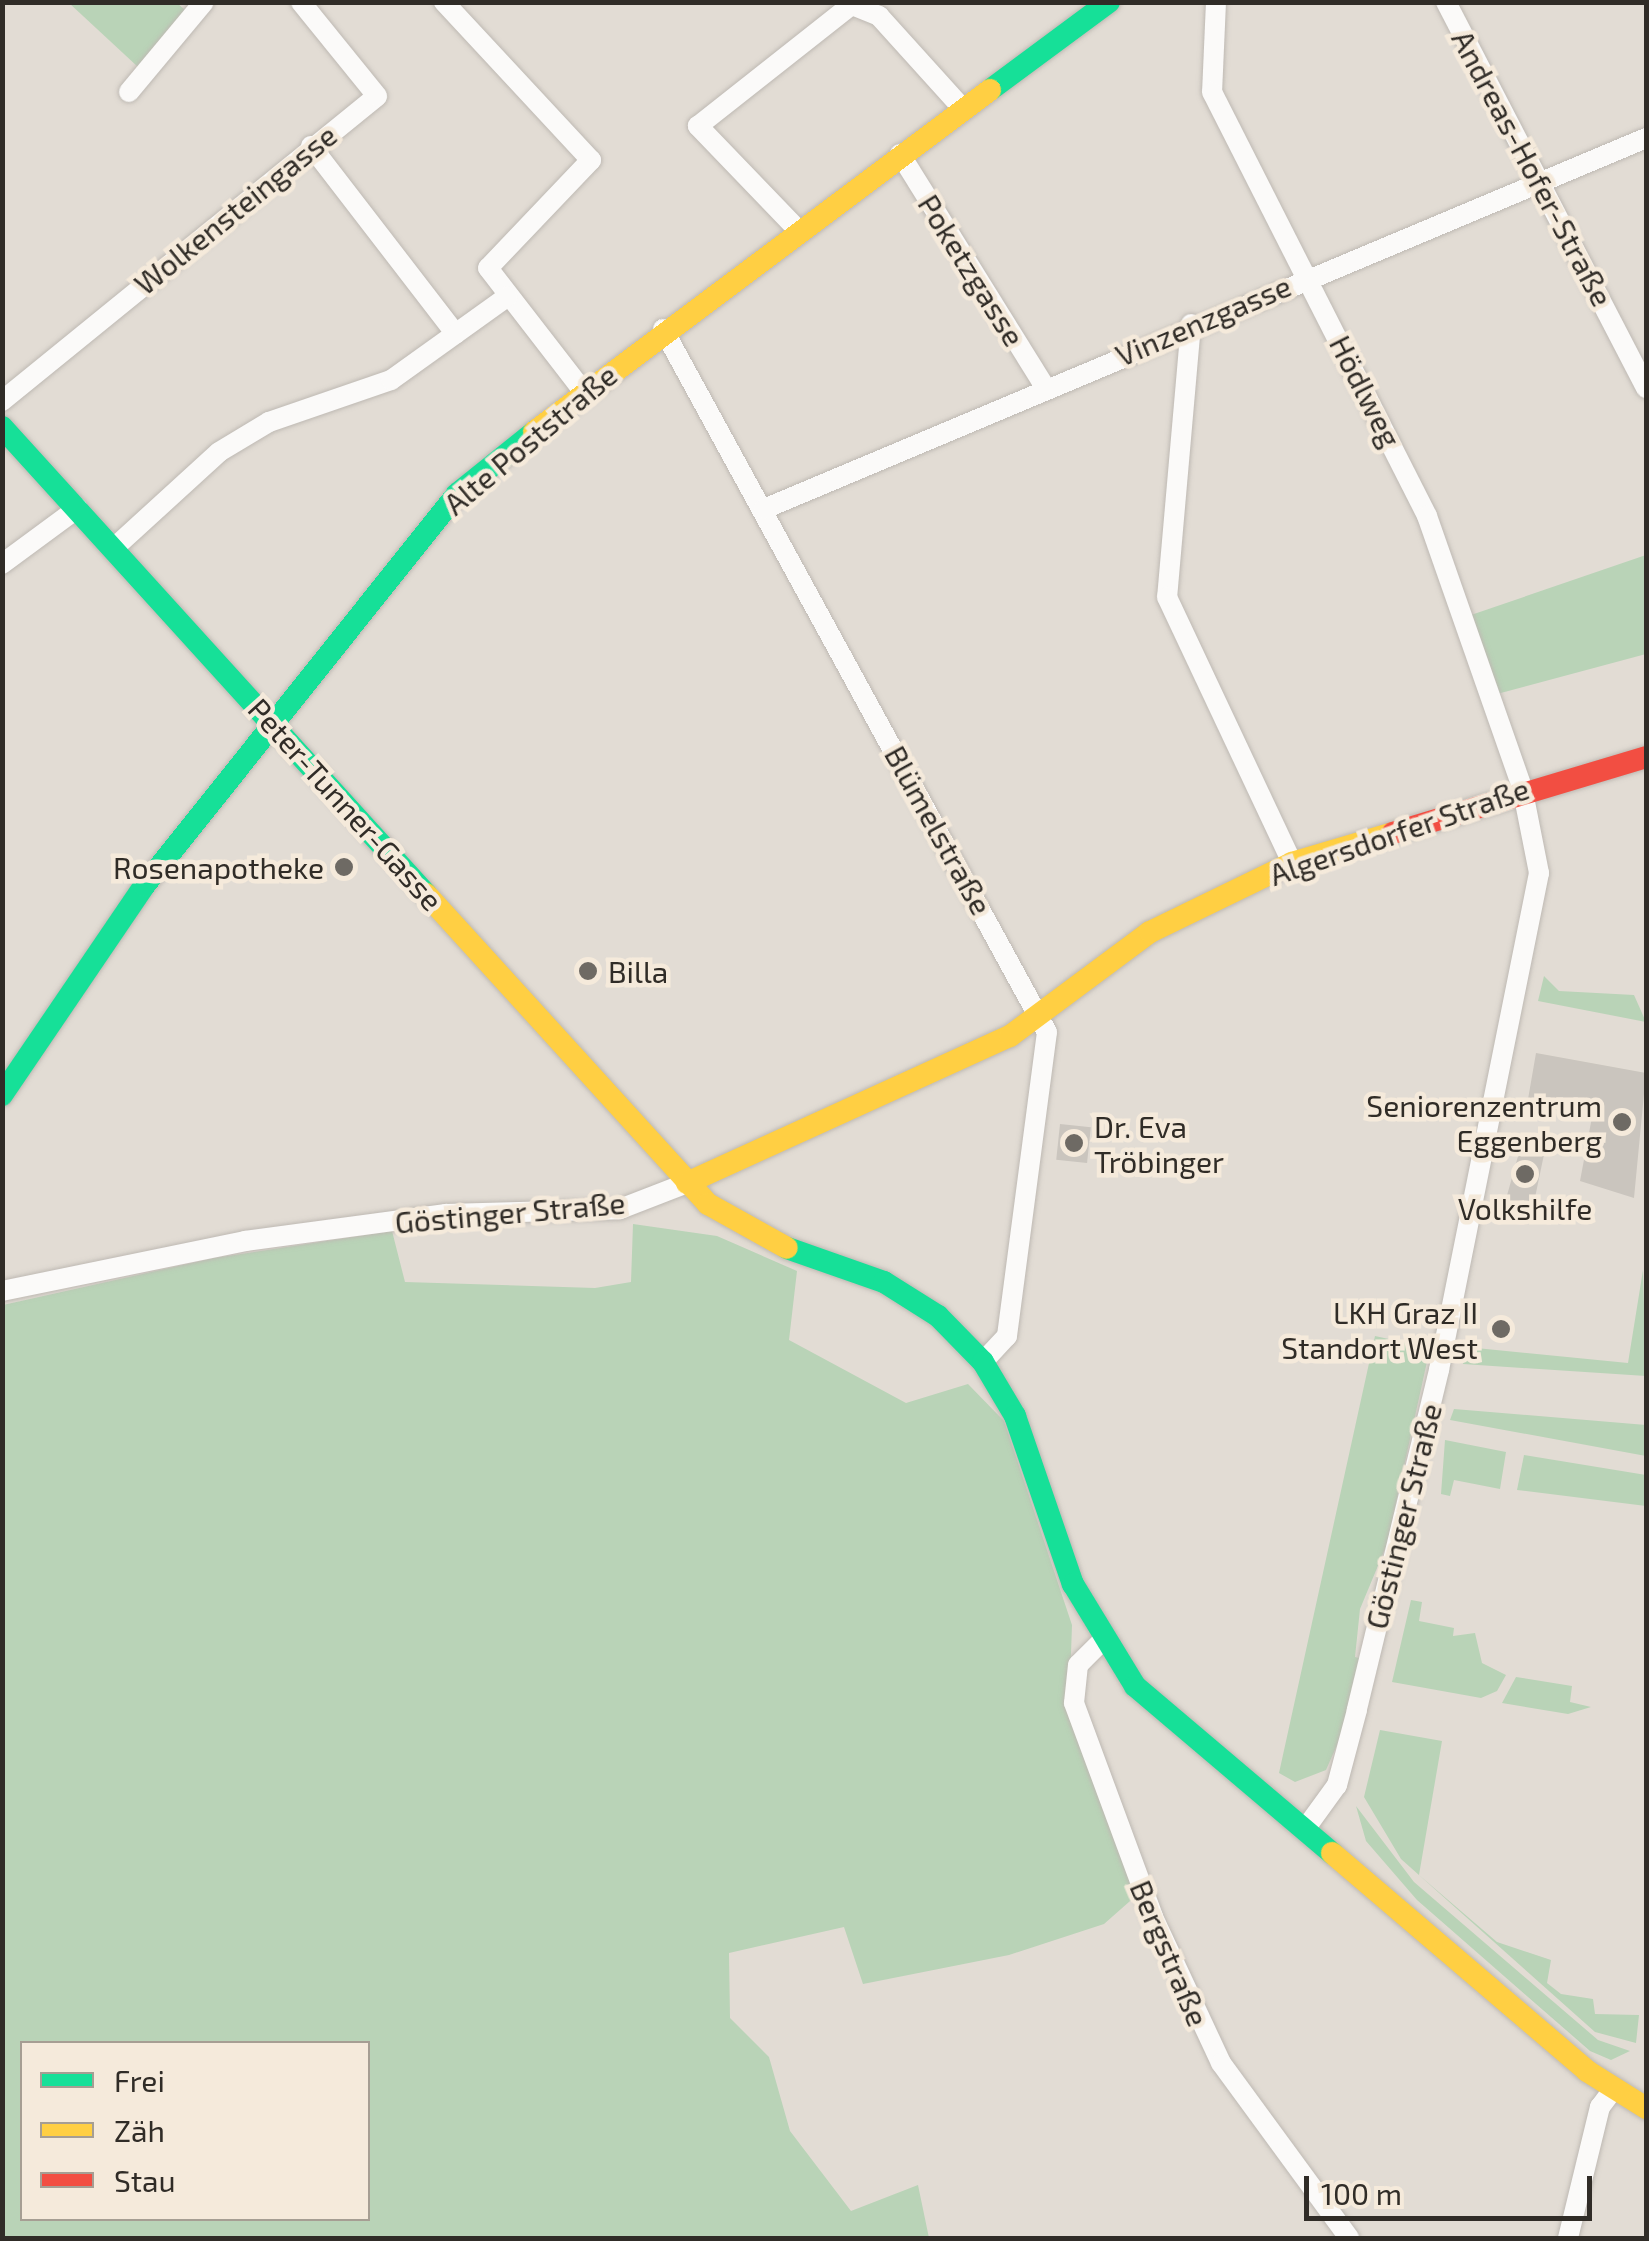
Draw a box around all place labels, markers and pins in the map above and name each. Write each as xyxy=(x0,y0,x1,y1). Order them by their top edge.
place label: Rosenapotheke xyxy=(113,849,324,885)
marker: Rosenapotheke xyxy=(333,856,355,878)
place label: Billa xyxy=(608,953,668,989)
marker: Billa xyxy=(577,960,599,982)
place label: Seniorenzentrum Eggenberg xyxy=(1366,1087,1602,1158)
place label: Dr. Eva Tröbinger xyxy=(1094,1108,1224,1178)
marker: Seniorenzentrum Eggenberg xyxy=(1611,1111,1633,1133)
marker: Dr. Eva Tröbinger xyxy=(1063,1132,1085,1154)
marker: Volkshilfe xyxy=(1514,1163,1536,1185)
place label: Volkshilfe xyxy=(1458,1190,1592,1226)
place label: LKH Graz II Standort West xyxy=(1281,1294,1478,1364)
marker: LKH Graz II Standort West xyxy=(1488,1316,1514,1342)

